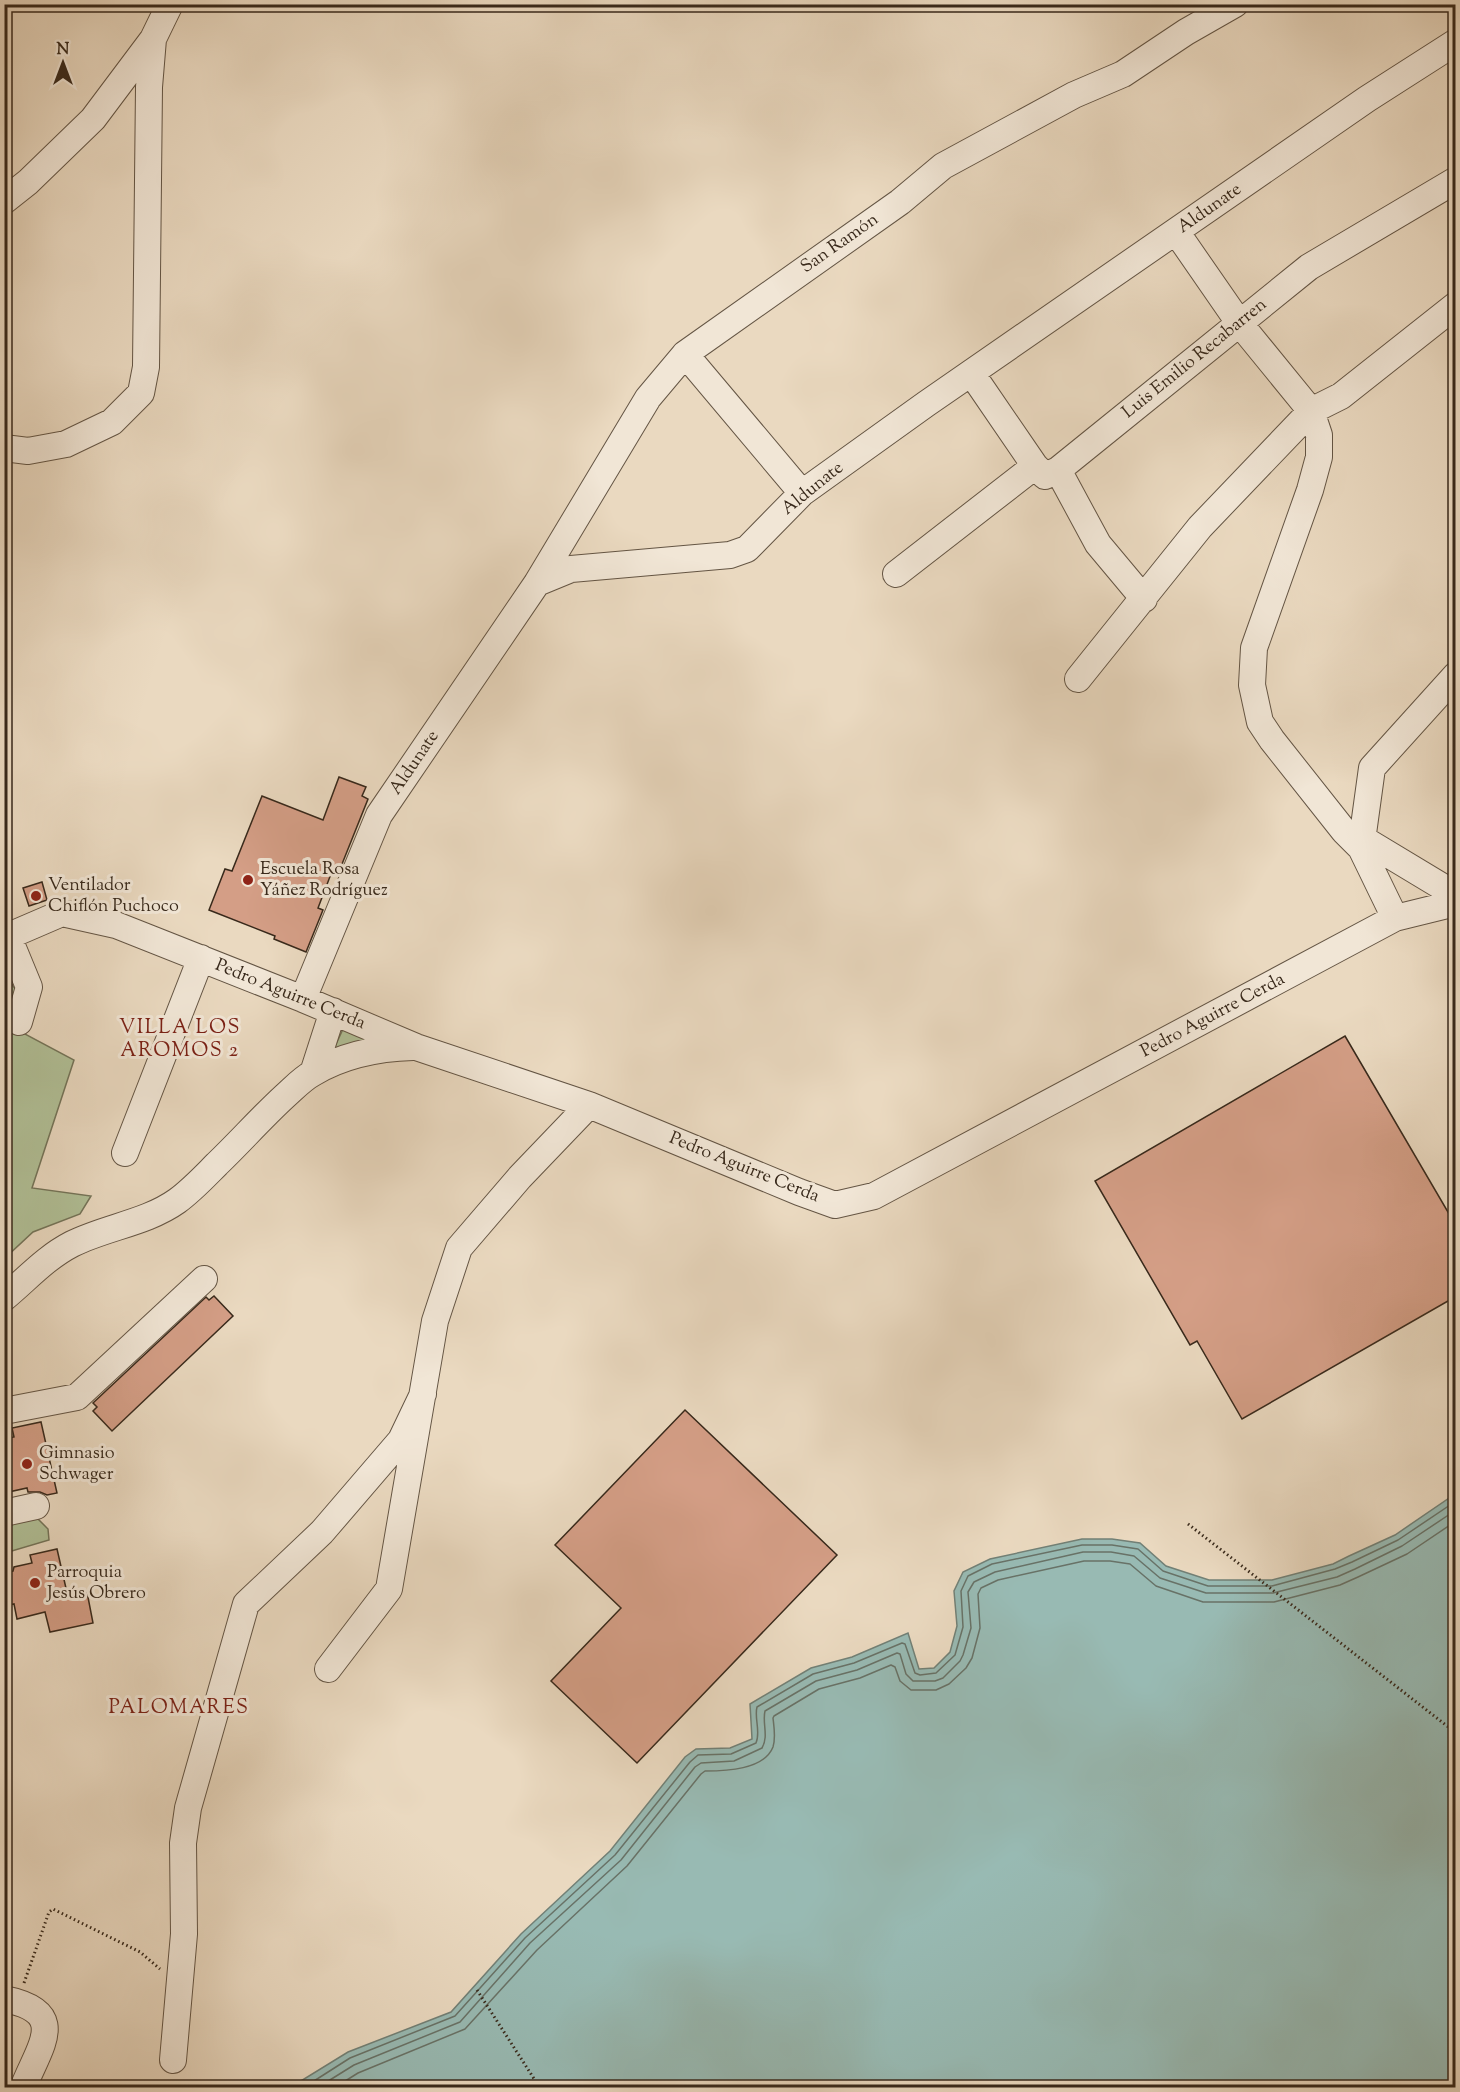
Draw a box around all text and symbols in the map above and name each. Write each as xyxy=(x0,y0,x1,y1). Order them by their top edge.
north arrow xyxy=(33,33,93,93)
text: N xyxy=(57,39,70,62)
street label: Aldunate xyxy=(1173,177,1247,241)
street label: San Ramón xyxy=(796,207,885,280)
street label: Luis Emilio Recabarren xyxy=(1117,292,1273,426)
street label: Aldunate xyxy=(776,456,850,522)
street label: Aldunate xyxy=(384,725,446,801)
place label: Escuela Rosa Yáñez Rodríguez xyxy=(260,857,388,904)
place label: Ventilador Chiflón Puchoco xyxy=(48,873,179,920)
marker: Escuela Rosa Yáñez Rodríguez xyxy=(241,873,255,887)
marker: Ventilador Chiflón Puchoco xyxy=(29,889,43,903)
street label: Pedro Aguirre Cerda xyxy=(211,953,369,1037)
street label: Pedro Aguirre Cerda xyxy=(1136,967,1290,1065)
district label: VILLA LOS AROMOS 2 xyxy=(119,1014,241,1066)
street label: Pedro Aguirre Cerda xyxy=(665,1126,823,1210)
place label: Gimnasio Schwager xyxy=(39,1441,115,1488)
marker: Gimnasio Schwager xyxy=(20,1457,34,1471)
place label: Parroquia Jesús Obrero xyxy=(46,1560,146,1607)
marker: Parroquia Jesús Obrero xyxy=(28,1576,42,1590)
district label: PALOMARES xyxy=(109,1694,249,1723)

